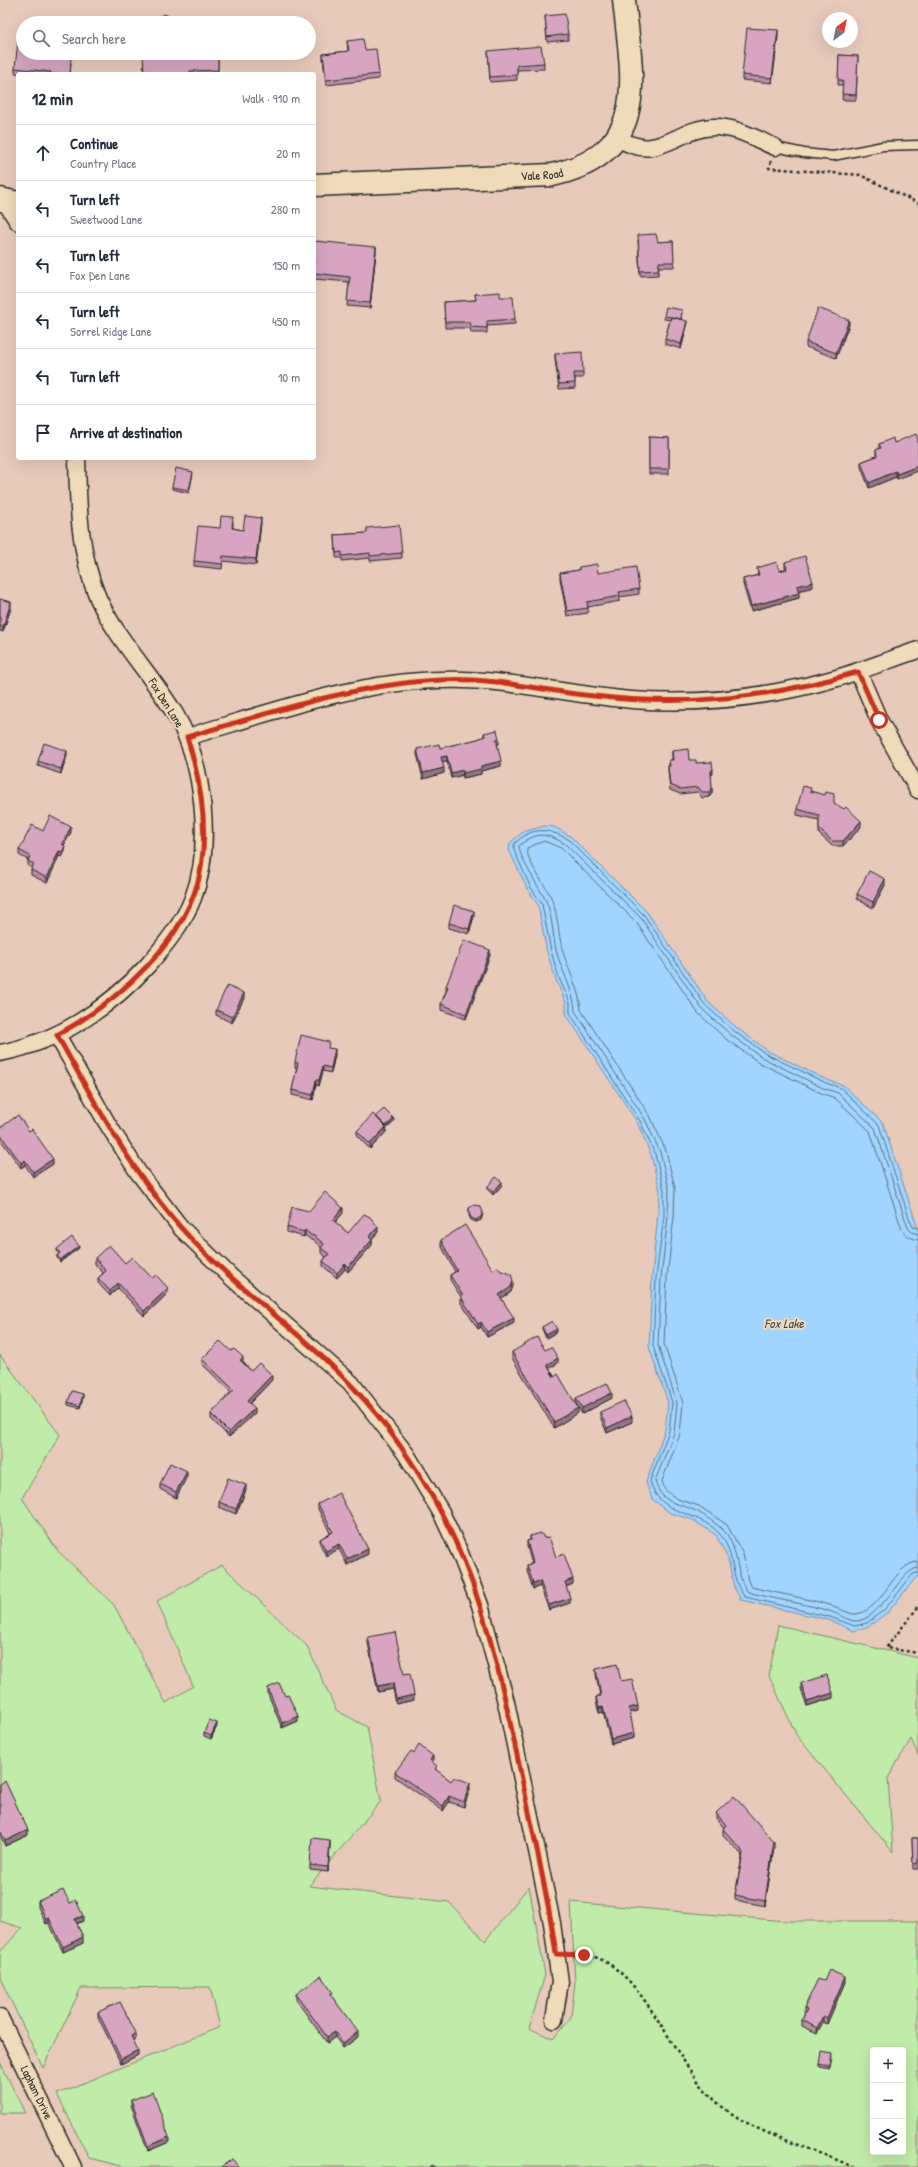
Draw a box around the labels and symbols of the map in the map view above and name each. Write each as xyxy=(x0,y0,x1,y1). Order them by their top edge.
north arrow xyxy=(822,12,858,48)
street label: Vale Road xyxy=(520,164,565,184)
street label: Fox Den Lane xyxy=(144,674,188,731)
route start xyxy=(870,711,888,729)
water label: Fox Lake xyxy=(764,1314,805,1332)
route end xyxy=(575,1946,593,1964)
street label: Lapham Drive xyxy=(17,2063,57,2122)

